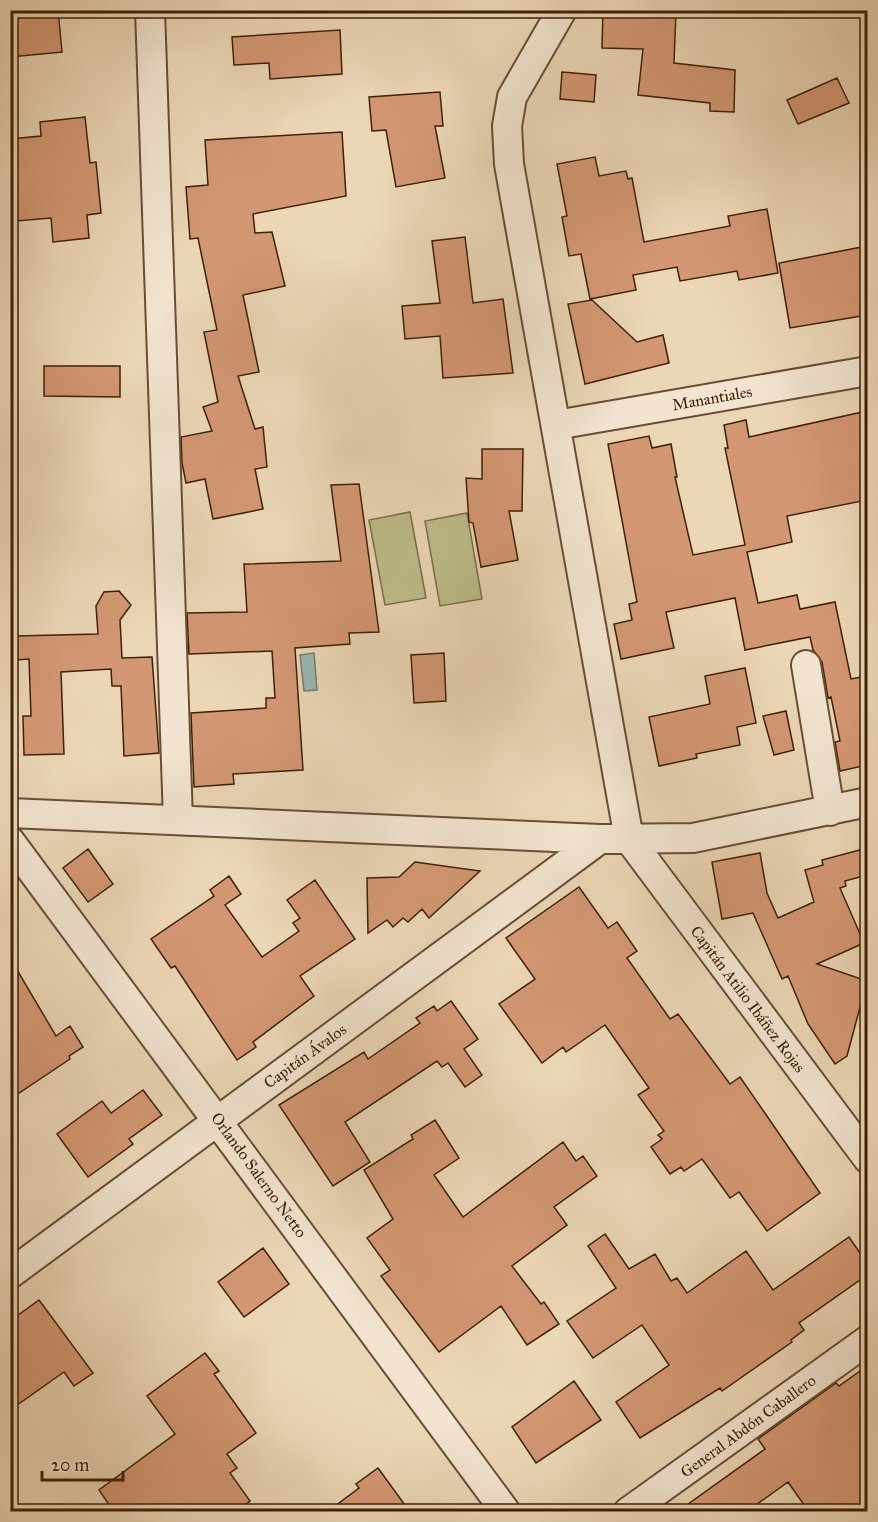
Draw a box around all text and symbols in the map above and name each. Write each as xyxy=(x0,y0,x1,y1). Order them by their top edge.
street label: Manantiales xyxy=(671,382,754,414)
street label: Capitán Atilio Ibáñez Rojas xyxy=(687,922,809,1076)
street label: Capitán Ávalos xyxy=(259,1019,350,1092)
street label: Orlando Salerno Netto xyxy=(207,1109,311,1241)
street label: General Abdón Caballero xyxy=(677,1371,819,1481)
scale bar xyxy=(42,1444,123,1482)
text: 20 m xyxy=(51,1454,89,1476)

